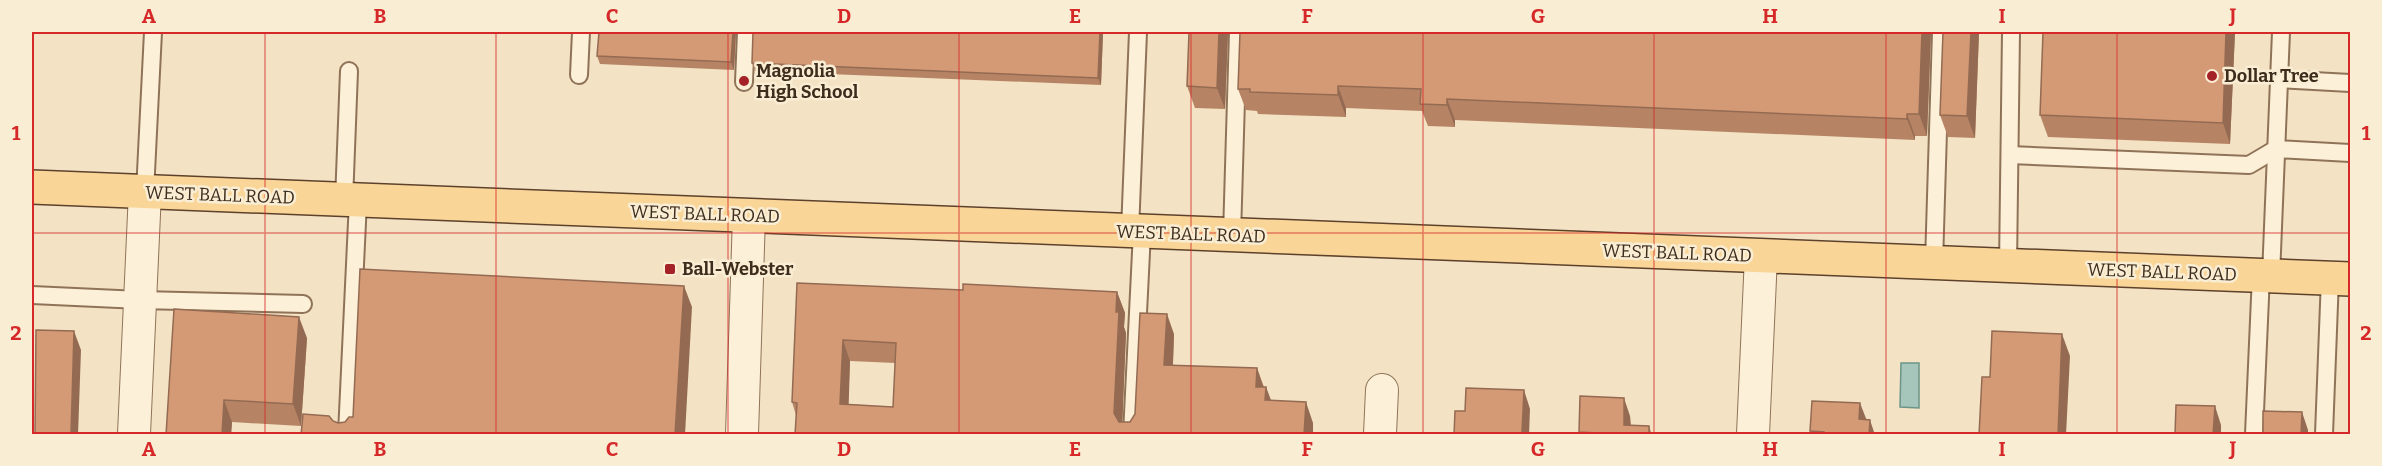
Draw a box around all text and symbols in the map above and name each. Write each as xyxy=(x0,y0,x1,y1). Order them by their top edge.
text: A xyxy=(142,4,157,28)
text: B xyxy=(374,4,387,28)
text: C xyxy=(606,4,618,28)
text: D xyxy=(837,4,851,28)
text: E xyxy=(1069,4,1081,28)
text: F xyxy=(1301,4,1313,28)
text: G xyxy=(1531,4,1545,28)
text: H xyxy=(1762,4,1778,28)
text: I xyxy=(1998,4,2006,28)
text: J xyxy=(2229,4,2237,28)
place label: Magnolia High School xyxy=(756,60,859,103)
place label: Dollar Tree xyxy=(2224,65,2319,87)
marker: Dollar Tree xyxy=(2205,69,2219,83)
marker: Magnolia High School xyxy=(737,74,751,88)
text: 1 xyxy=(12,121,21,145)
text: 1 xyxy=(2362,121,2371,145)
street label: WEST BALL ROAD xyxy=(145,181,295,209)
street label: WEST BALL ROAD xyxy=(630,200,780,228)
street label: WEST BALL ROAD xyxy=(1116,220,1266,248)
street label: WEST BALL ROAD xyxy=(1602,239,1752,267)
place label: Ball-Webster xyxy=(682,258,794,280)
street label: WEST BALL ROAD xyxy=(2087,258,2237,286)
marker: Ball-Webster xyxy=(663,262,677,276)
text: 2 xyxy=(10,321,22,345)
text: 2 xyxy=(2360,321,2372,345)
text: A xyxy=(142,437,157,461)
text: B xyxy=(374,437,387,461)
text: C xyxy=(606,437,618,461)
text: D xyxy=(837,437,851,461)
text: E xyxy=(1069,437,1081,461)
text: F xyxy=(1301,437,1313,461)
text: G xyxy=(1531,437,1545,461)
text: H xyxy=(1762,437,1778,461)
text: I xyxy=(1998,437,2006,461)
text: J xyxy=(2229,437,2237,461)

